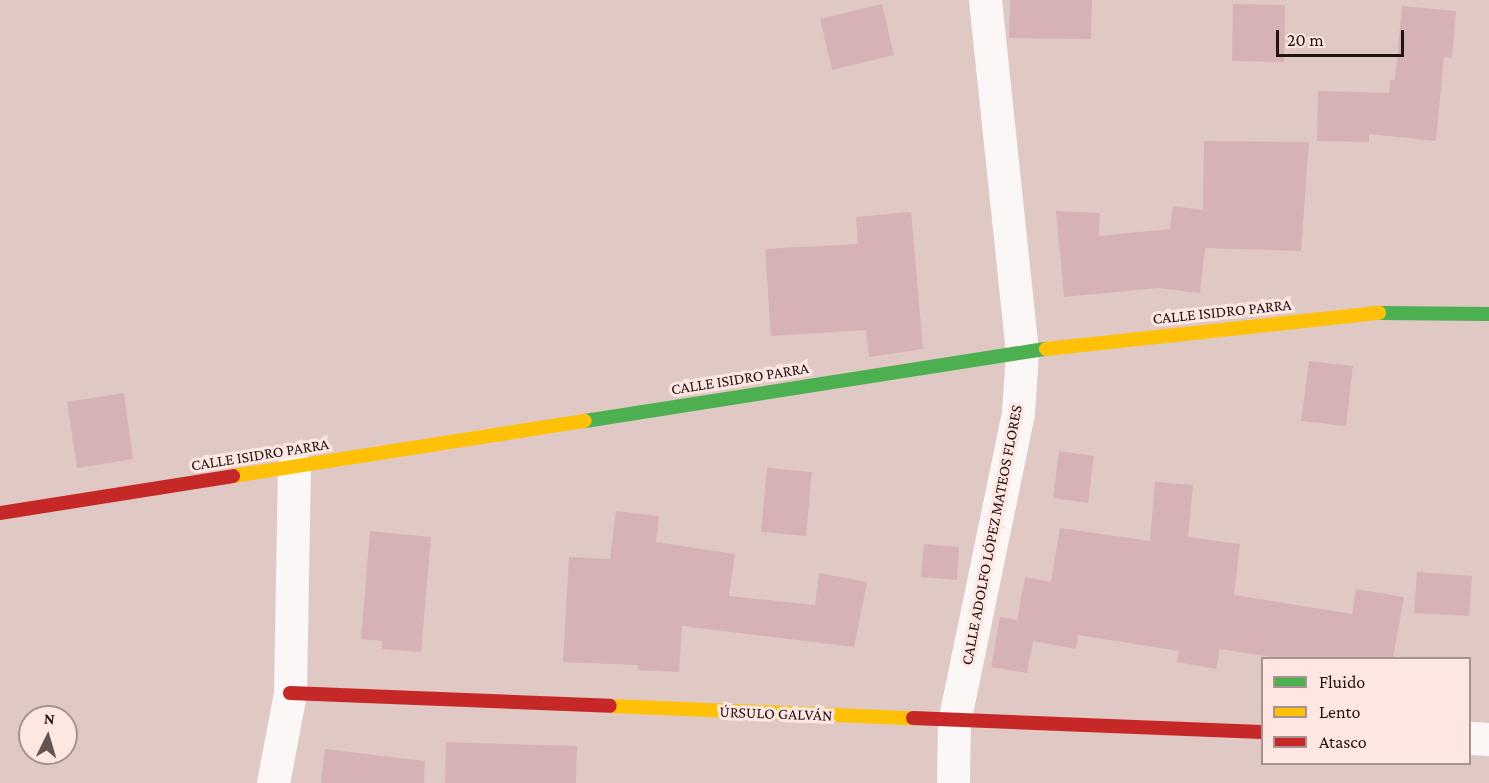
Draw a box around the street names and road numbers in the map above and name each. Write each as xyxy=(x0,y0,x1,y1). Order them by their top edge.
street label: CALLE ISIDRO PARRA xyxy=(1152,295,1292,329)
street label: CALLE ISIDRO PARRA xyxy=(670,359,810,399)
street label: CALLE ADOLFO LÓPEZ MATEOS FLORES xyxy=(957,403,1027,667)
street label: CALLE ISIDRO PARRA xyxy=(190,435,330,475)
street label: ÚRSULO GALVÁN xyxy=(719,702,833,726)

